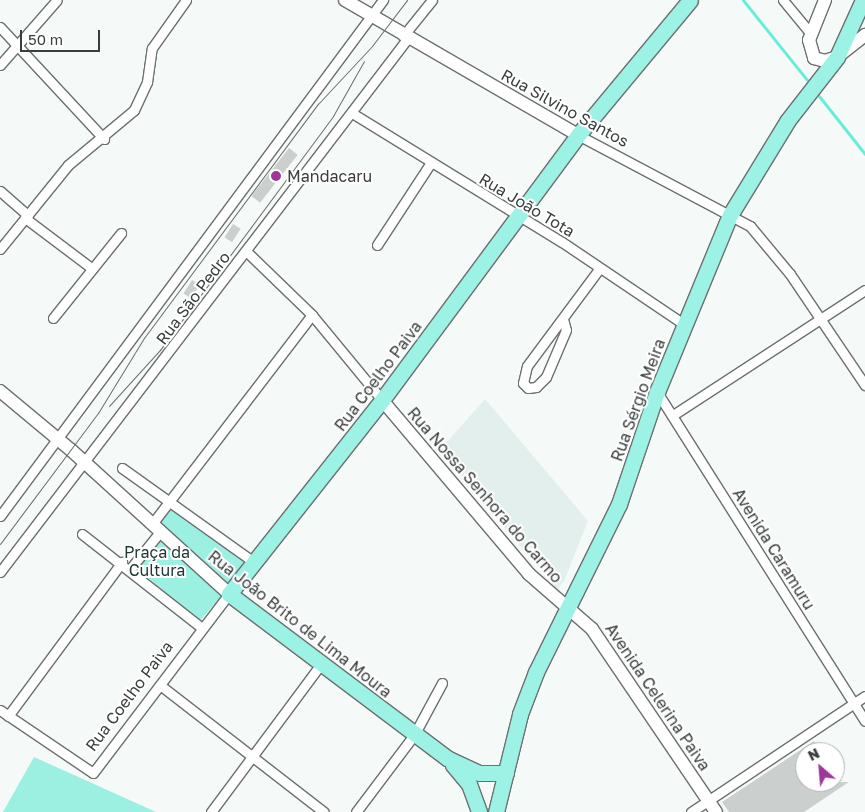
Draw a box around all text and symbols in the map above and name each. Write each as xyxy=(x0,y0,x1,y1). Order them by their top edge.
scale bar xyxy=(22,20,102,52)
text: 50 m xyxy=(28,30,63,48)
street label: Rua Silvino Santos xyxy=(498,65,632,151)
place label: Mandacaru xyxy=(287,166,372,186)
marker: Mandacaru xyxy=(269,169,283,183)
street label: Rua João Tota xyxy=(476,169,578,241)
street label: Rua São Pedro xyxy=(152,248,234,348)
street label: Rua Coelho Paiva xyxy=(330,317,426,435)
street label: Rua Sérgio Meira xyxy=(607,336,669,464)
street label: Rua Nossa Senhora do Carmo xyxy=(404,403,566,587)
street label: Avenida Caramuru xyxy=(729,485,819,613)
park label: Praça da Cultura xyxy=(124,542,190,580)
street label: Rua João Brito de Lima Moura xyxy=(204,546,396,702)
street label: Avenida Celerina Paiva xyxy=(601,620,715,774)
street label: Rua Coelho Paiva xyxy=(81,637,177,755)
north arrow xyxy=(795,742,845,792)
text: N xyxy=(805,744,822,764)

